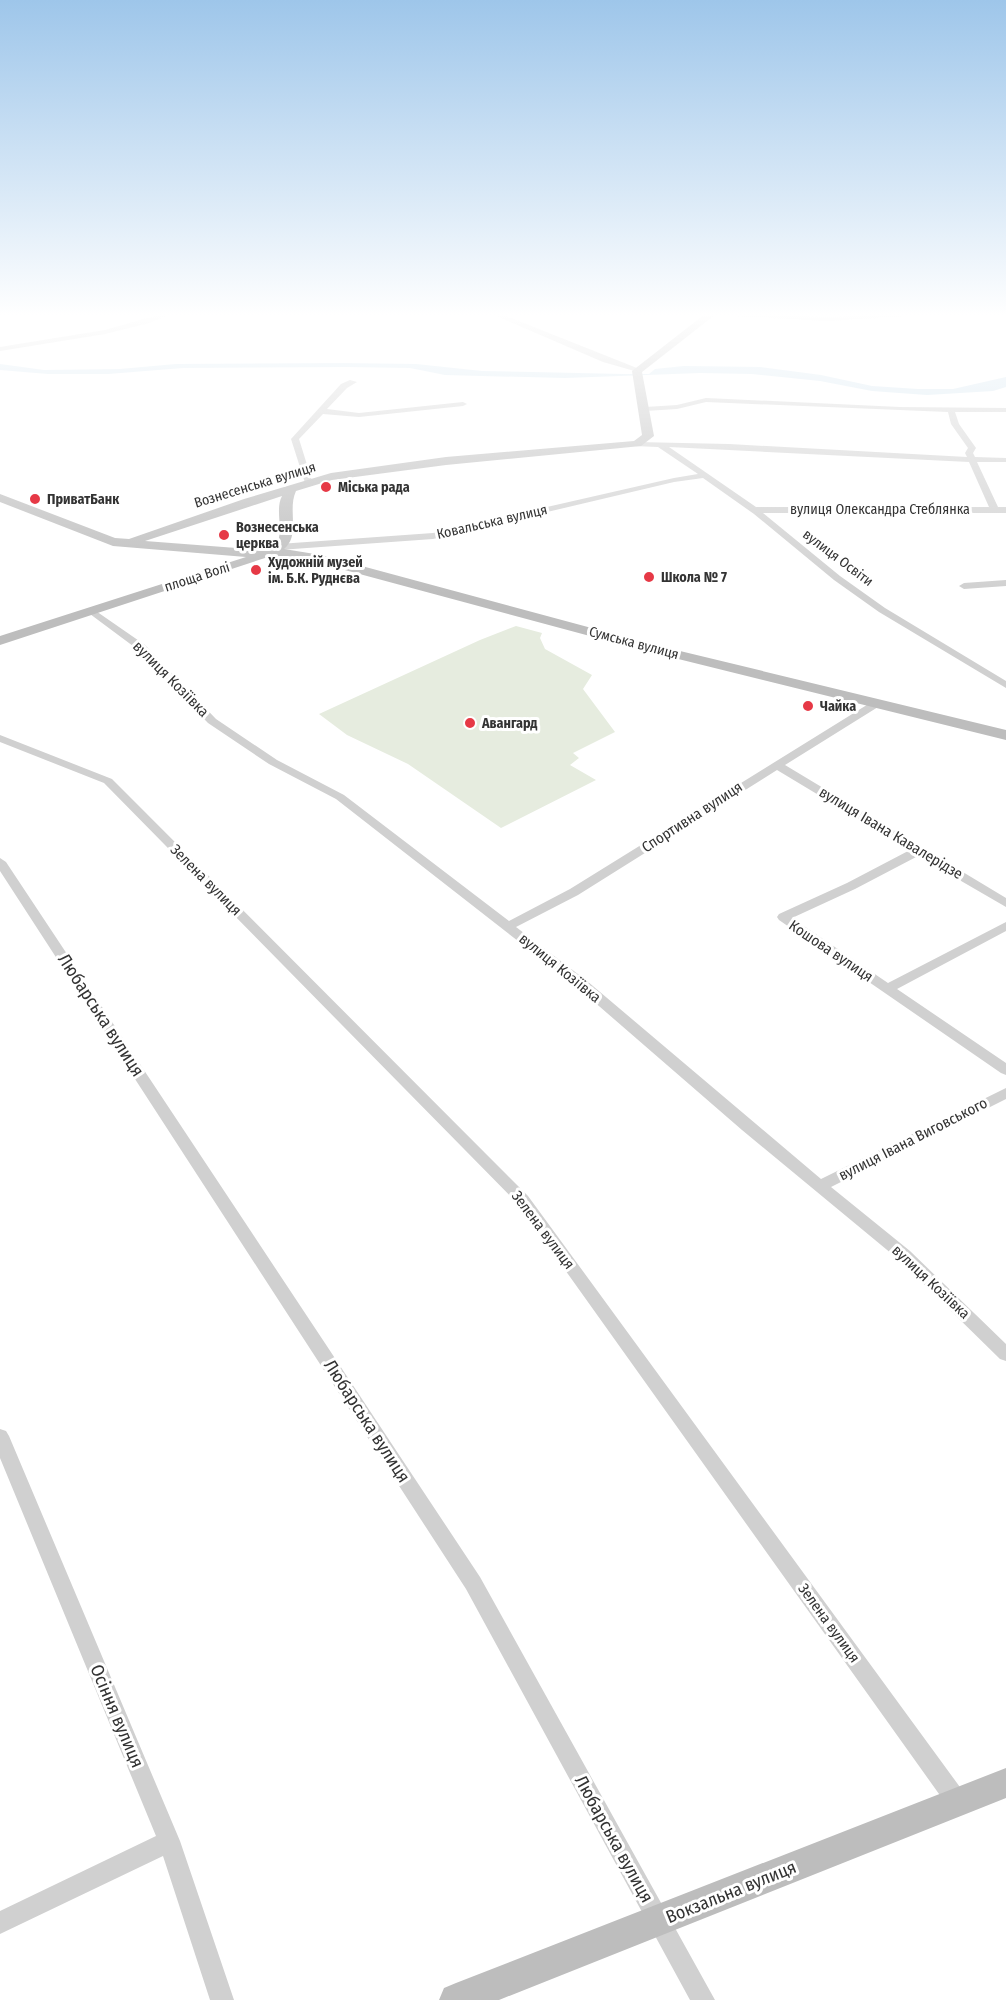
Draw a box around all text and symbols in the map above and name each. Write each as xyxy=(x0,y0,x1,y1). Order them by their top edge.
street label: Вознесенська вулиця xyxy=(192,458,318,512)
place label: Міська рада xyxy=(338,479,410,496)
marker: Міська рада xyxy=(319,480,333,494)
place label: ПриватБанк xyxy=(47,491,120,508)
marker: ПриватБанк xyxy=(28,492,42,506)
street label: Ковальська вулиця xyxy=(435,501,549,543)
street label: вулиця Олександра Стеблянка xyxy=(790,501,970,518)
place label: Вознесенська церква xyxy=(236,519,319,552)
street label: вулиця Освіти xyxy=(799,526,877,590)
marker: Вознесенська церква xyxy=(217,528,231,542)
place label: Художній музей ім. Б.К. Руднєва xyxy=(267,554,363,587)
street label: площа Волі xyxy=(162,558,232,596)
marker: Художній музей ім. Б.К. Руднєва xyxy=(249,563,263,577)
place label: Школа № 7 xyxy=(661,569,727,586)
marker: Школа № 7 xyxy=(642,570,656,584)
street label: Сумська вулиця xyxy=(587,623,681,663)
street label: вулиця Козіївка xyxy=(129,637,213,721)
place label: Чайка xyxy=(820,698,856,715)
marker: Чайка xyxy=(801,699,815,713)
place label: Авангард xyxy=(481,715,537,732)
marker: Авангард xyxy=(463,716,477,730)
street label: Спортивна вулиця xyxy=(638,778,746,856)
street label: вулиця Івана Кавалерідзе xyxy=(816,783,966,883)
street label: Зелена вулиця xyxy=(167,841,245,919)
street label: Кошова вулиця xyxy=(786,916,876,986)
street label: вулиця Козіївка xyxy=(515,930,605,1006)
street label: Любарська вулиця xyxy=(53,949,149,1081)
street label: вулиця Івана Виговського xyxy=(836,1094,991,1184)
street label: Зелена вулиця xyxy=(508,1187,578,1273)
street label: вулиця Козіївка xyxy=(888,1241,974,1323)
street label: Любарська вулиця xyxy=(319,1355,415,1487)
street label: Зелена вулиця xyxy=(794,1580,864,1666)
street label: Осіння вулиця xyxy=(85,1661,149,1771)
street label: Любарська вулиця xyxy=(570,1771,658,1907)
street label: Вокзальна вулиця xyxy=(663,1856,799,1928)

